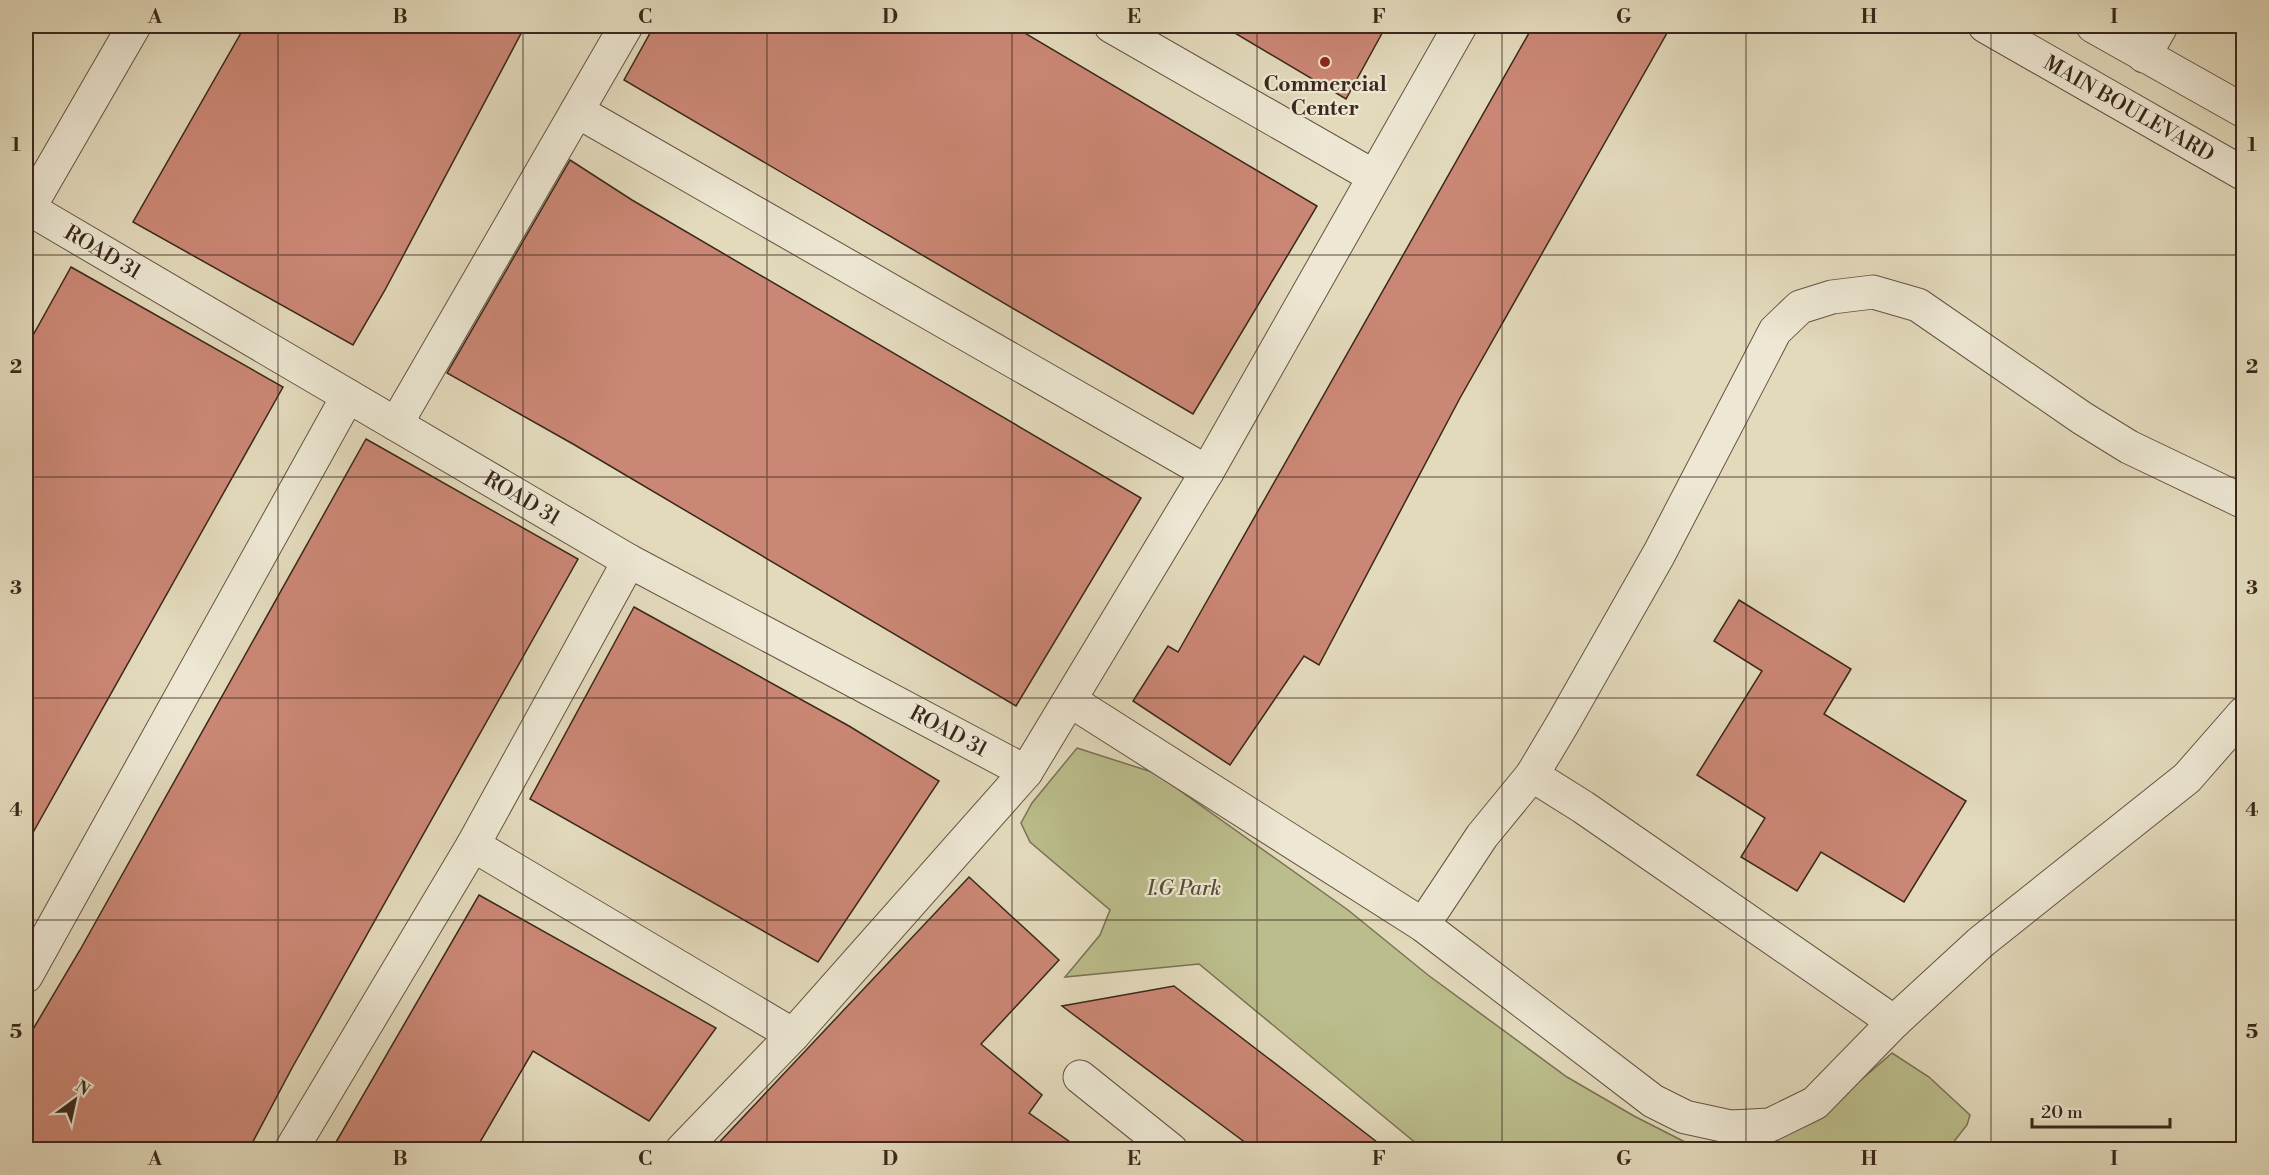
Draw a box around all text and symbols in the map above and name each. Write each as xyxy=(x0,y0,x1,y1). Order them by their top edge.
text: A xyxy=(147,5,163,30)
text: B xyxy=(392,5,408,30)
text: C xyxy=(638,5,652,30)
text: D xyxy=(882,5,898,30)
text: E xyxy=(1127,5,1141,30)
text: F xyxy=(1372,5,1386,30)
text: G xyxy=(1616,5,1632,30)
text: H xyxy=(1861,5,1878,30)
text: I xyxy=(2110,5,2118,30)
street label: MAIN BOULEVARD xyxy=(2039,50,2219,168)
marker: Commercial Center xyxy=(1318,55,1332,69)
place label: Commercial Center xyxy=(1263,72,1387,122)
text: 1 xyxy=(11,133,21,158)
text: 1 xyxy=(2247,133,2257,158)
street label: ROAD 31 xyxy=(59,220,146,286)
text: 2 xyxy=(10,355,22,380)
text: 2 xyxy=(2246,355,2258,380)
street label: ROAD 31 xyxy=(478,466,565,532)
text: 3 xyxy=(10,576,22,601)
text: 3 xyxy=(2246,576,2258,601)
street label: ROAD 31 xyxy=(905,700,992,763)
text: 4 xyxy=(9,798,23,823)
text: 4 xyxy=(2245,798,2259,823)
park label: I.G Park xyxy=(1146,876,1221,902)
text: 5 xyxy=(10,1020,22,1045)
text: 5 xyxy=(2246,1020,2258,1045)
north arrow xyxy=(45,1070,105,1130)
text: N xyxy=(72,1076,94,1100)
scale bar xyxy=(2032,1091,2170,1129)
text: 20 m xyxy=(2041,1101,2083,1124)
text: A xyxy=(147,1147,163,1172)
text: B xyxy=(392,1147,408,1172)
text: C xyxy=(638,1147,652,1172)
text: D xyxy=(882,1147,898,1172)
text: E xyxy=(1127,1147,1141,1172)
text: F xyxy=(1372,1147,1386,1172)
text: G xyxy=(1616,1147,1632,1172)
text: H xyxy=(1861,1147,1878,1172)
text: I xyxy=(2110,1147,2118,1172)

